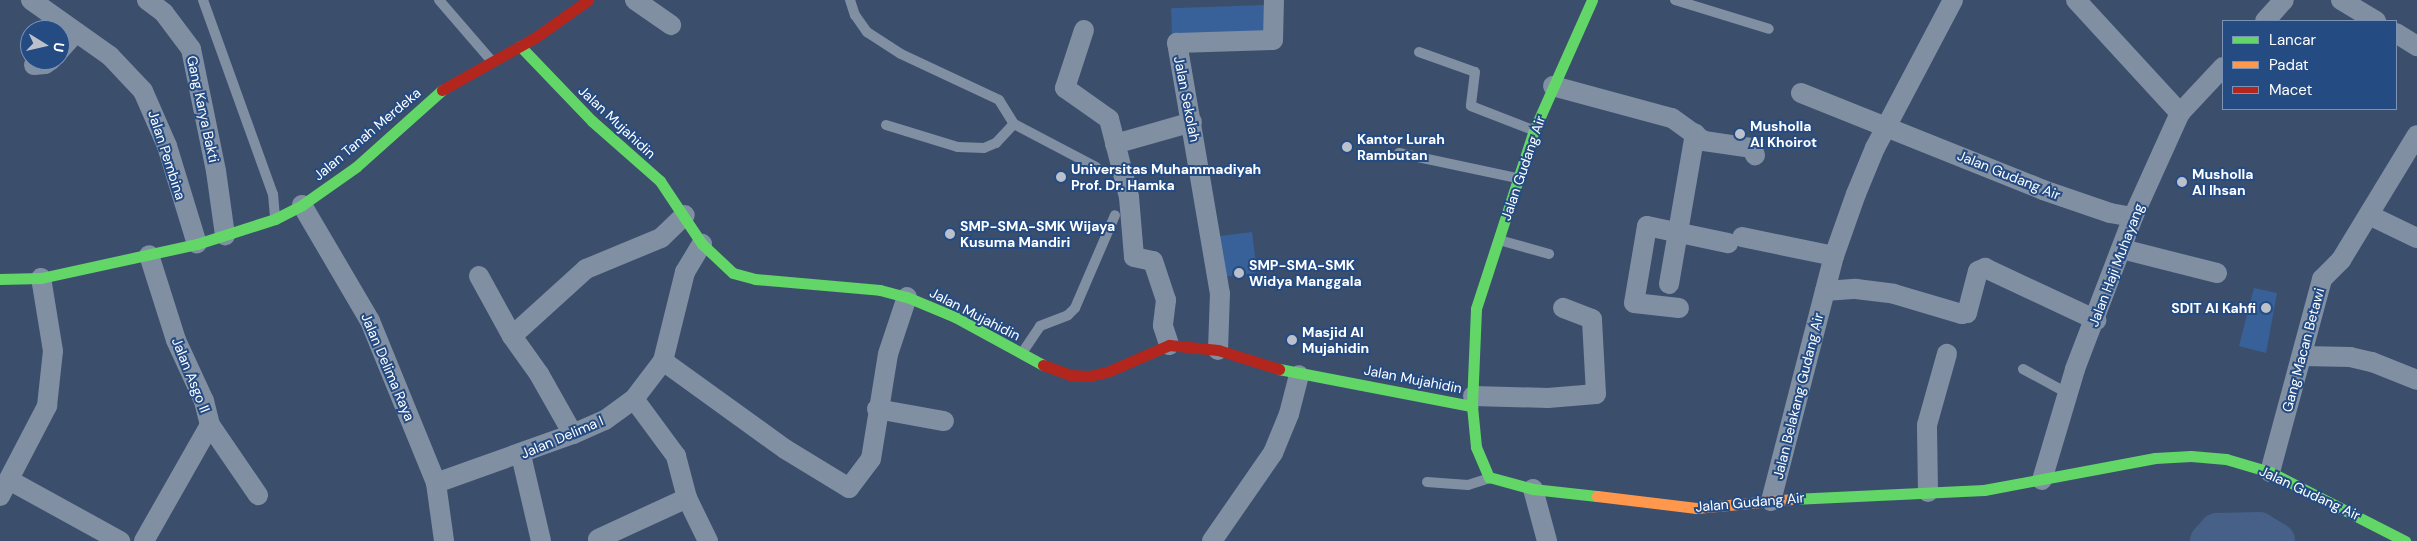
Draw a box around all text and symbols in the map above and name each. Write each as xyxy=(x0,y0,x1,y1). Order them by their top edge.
north arrow xyxy=(20,20,70,70)
legend xyxy=(2222,20,2397,110)
text: Lancar xyxy=(2269,30,2316,50)
text: U xyxy=(49,41,68,53)
street label: Gang Karya Bakti xyxy=(183,54,223,164)
street label: Jalan Sekolah xyxy=(1170,55,1204,143)
text: Padat xyxy=(2269,55,2309,75)
text: Macet xyxy=(2269,80,2313,100)
street label: Jalan Mujahidin xyxy=(575,82,659,162)
street label: Jalan Tanah Merdeka xyxy=(310,84,424,184)
street label: Jalan Pembina xyxy=(145,108,189,202)
street label: Jalan Gudang Air xyxy=(1497,113,1549,223)
place label: Musholla Al Khoirot xyxy=(1750,118,1817,150)
marker: Musholla Al Khoirot xyxy=(1734,128,1746,140)
place label: Kantor Lurah Rambutan xyxy=(1357,131,1445,164)
marker: Kantor Lurah Rambutan xyxy=(1341,141,1353,153)
street label: Jalan Gudang Air xyxy=(1955,147,2063,203)
place label: Universitas Muhammadiyah Prof. Dr. Hamka xyxy=(1071,161,1261,193)
place label: Musholla Al Ihsan xyxy=(2192,166,2253,198)
marker: Universitas Muhammadiyah Prof. Dr. Hamka xyxy=(1055,171,1067,183)
marker: Musholla Al Ihsan xyxy=(2176,176,2188,188)
street label: Jalan Haji Muhayang xyxy=(2085,201,2147,329)
place label: SMP-SMA-SMK Wijaya Kusuma Mandiri xyxy=(960,218,1115,250)
marker: SMP-SMA-SMK Wijaya Kusuma Mandiri xyxy=(944,228,956,240)
place label: SMP-SMA-SMK Widya Manggala xyxy=(1249,257,1362,290)
marker: SMP-SMA-SMK Widya Manggala xyxy=(1233,267,1245,279)
street label: Jalan Mujahidin xyxy=(927,284,1023,344)
street label: Gang Macan Betawi xyxy=(2278,286,2328,414)
place label: SDIT Al Kahfi xyxy=(2171,300,2256,316)
marker: SDIT Al Kahfi xyxy=(2260,302,2272,314)
street label: Jalan Delima Raya xyxy=(358,311,418,423)
street label: Jalan Belakang Gudang Air xyxy=(1769,311,1827,481)
place label: Masjid Al Mujahidin xyxy=(1302,324,1369,357)
marker: Masjid Al Mujahidin xyxy=(1286,334,1298,346)
street label: Jalan Asgo II xyxy=(168,335,214,415)
street label: Jalan Mujahidin xyxy=(1363,361,1463,397)
street label: Jalan Delima I xyxy=(518,412,606,462)
street label: Jalan Gudang Air xyxy=(2257,462,2363,524)
street label: Jalan Gudang Air xyxy=(1695,489,1805,515)

